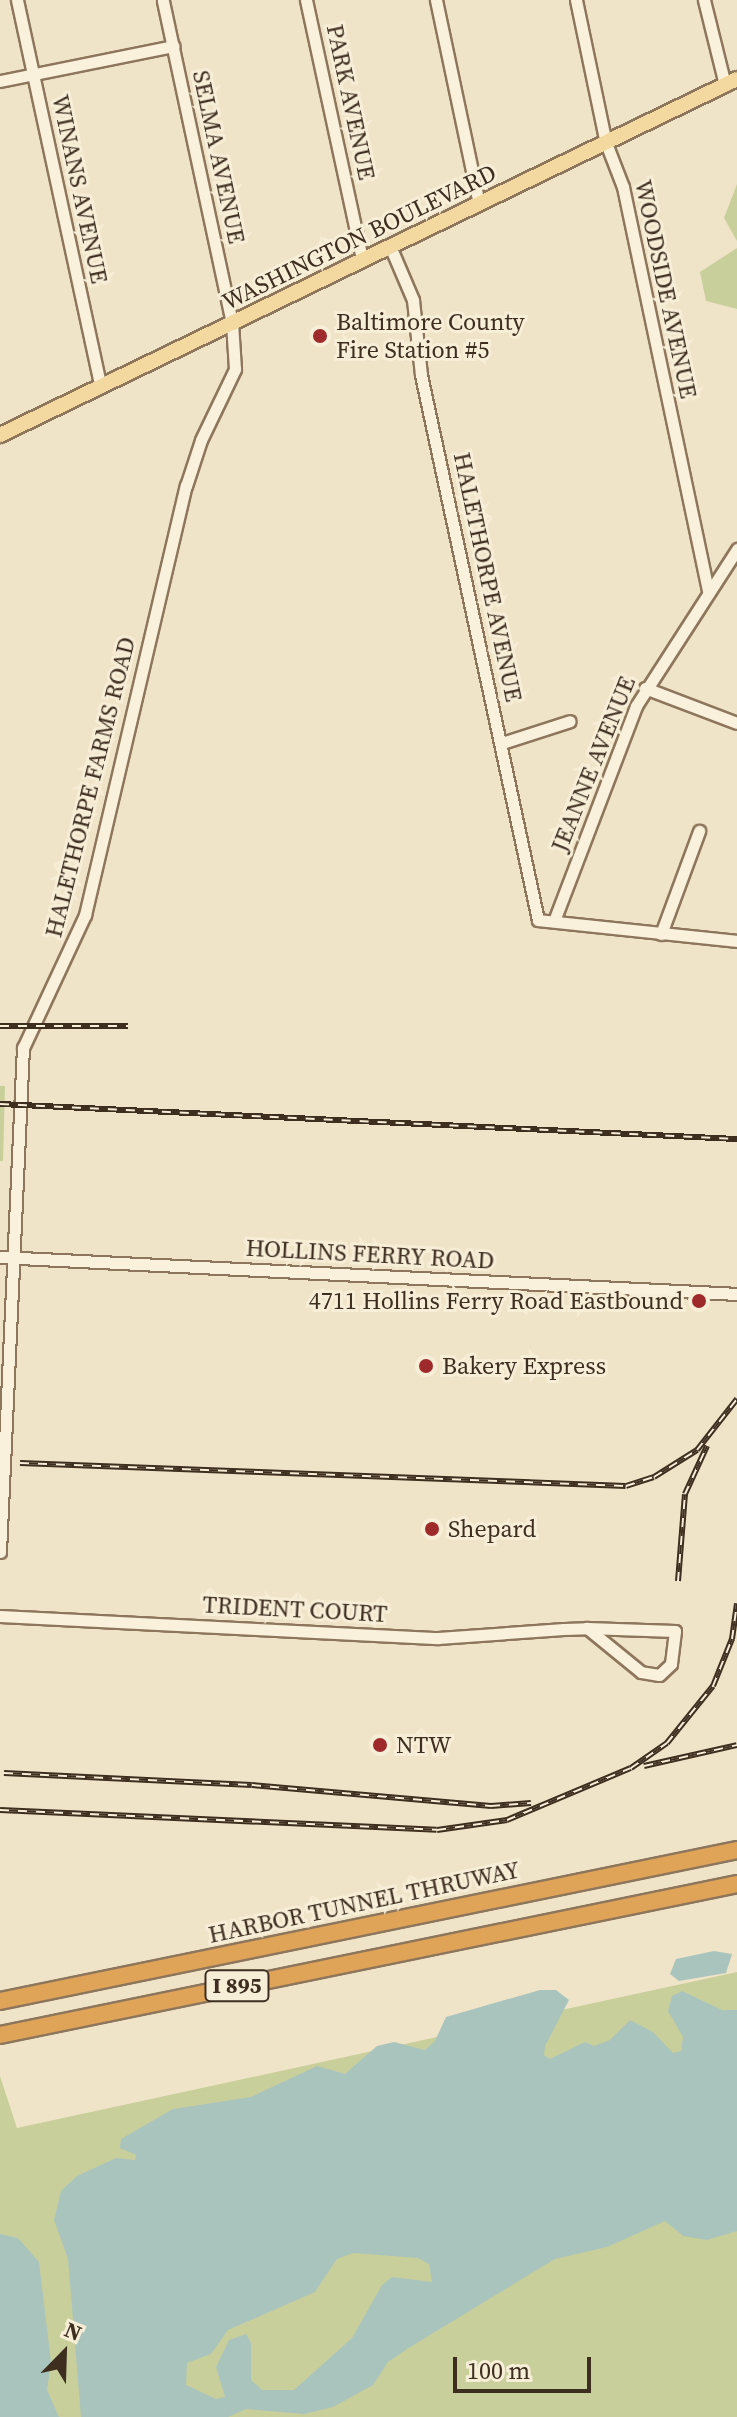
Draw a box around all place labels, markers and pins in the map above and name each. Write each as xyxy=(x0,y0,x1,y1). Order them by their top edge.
place label: Baltimore County Fire Station #5 xyxy=(336,308,525,364)
marker: Baltimore County Fire Station #5 xyxy=(311,327,329,345)
place label: 4711 Hollins Ferry Road Eastbound xyxy=(309,1287,683,1315)
marker: 4711 Hollins Ferry Road Eastbound xyxy=(690,1292,708,1310)
place label: Bakery Express xyxy=(442,1352,606,1380)
marker: Bakery Express xyxy=(417,1357,435,1375)
place label: Shepard xyxy=(448,1515,536,1543)
marker: Shepard xyxy=(423,1520,441,1538)
place label: NTW xyxy=(396,1731,451,1759)
marker: NTW xyxy=(371,1736,389,1754)

